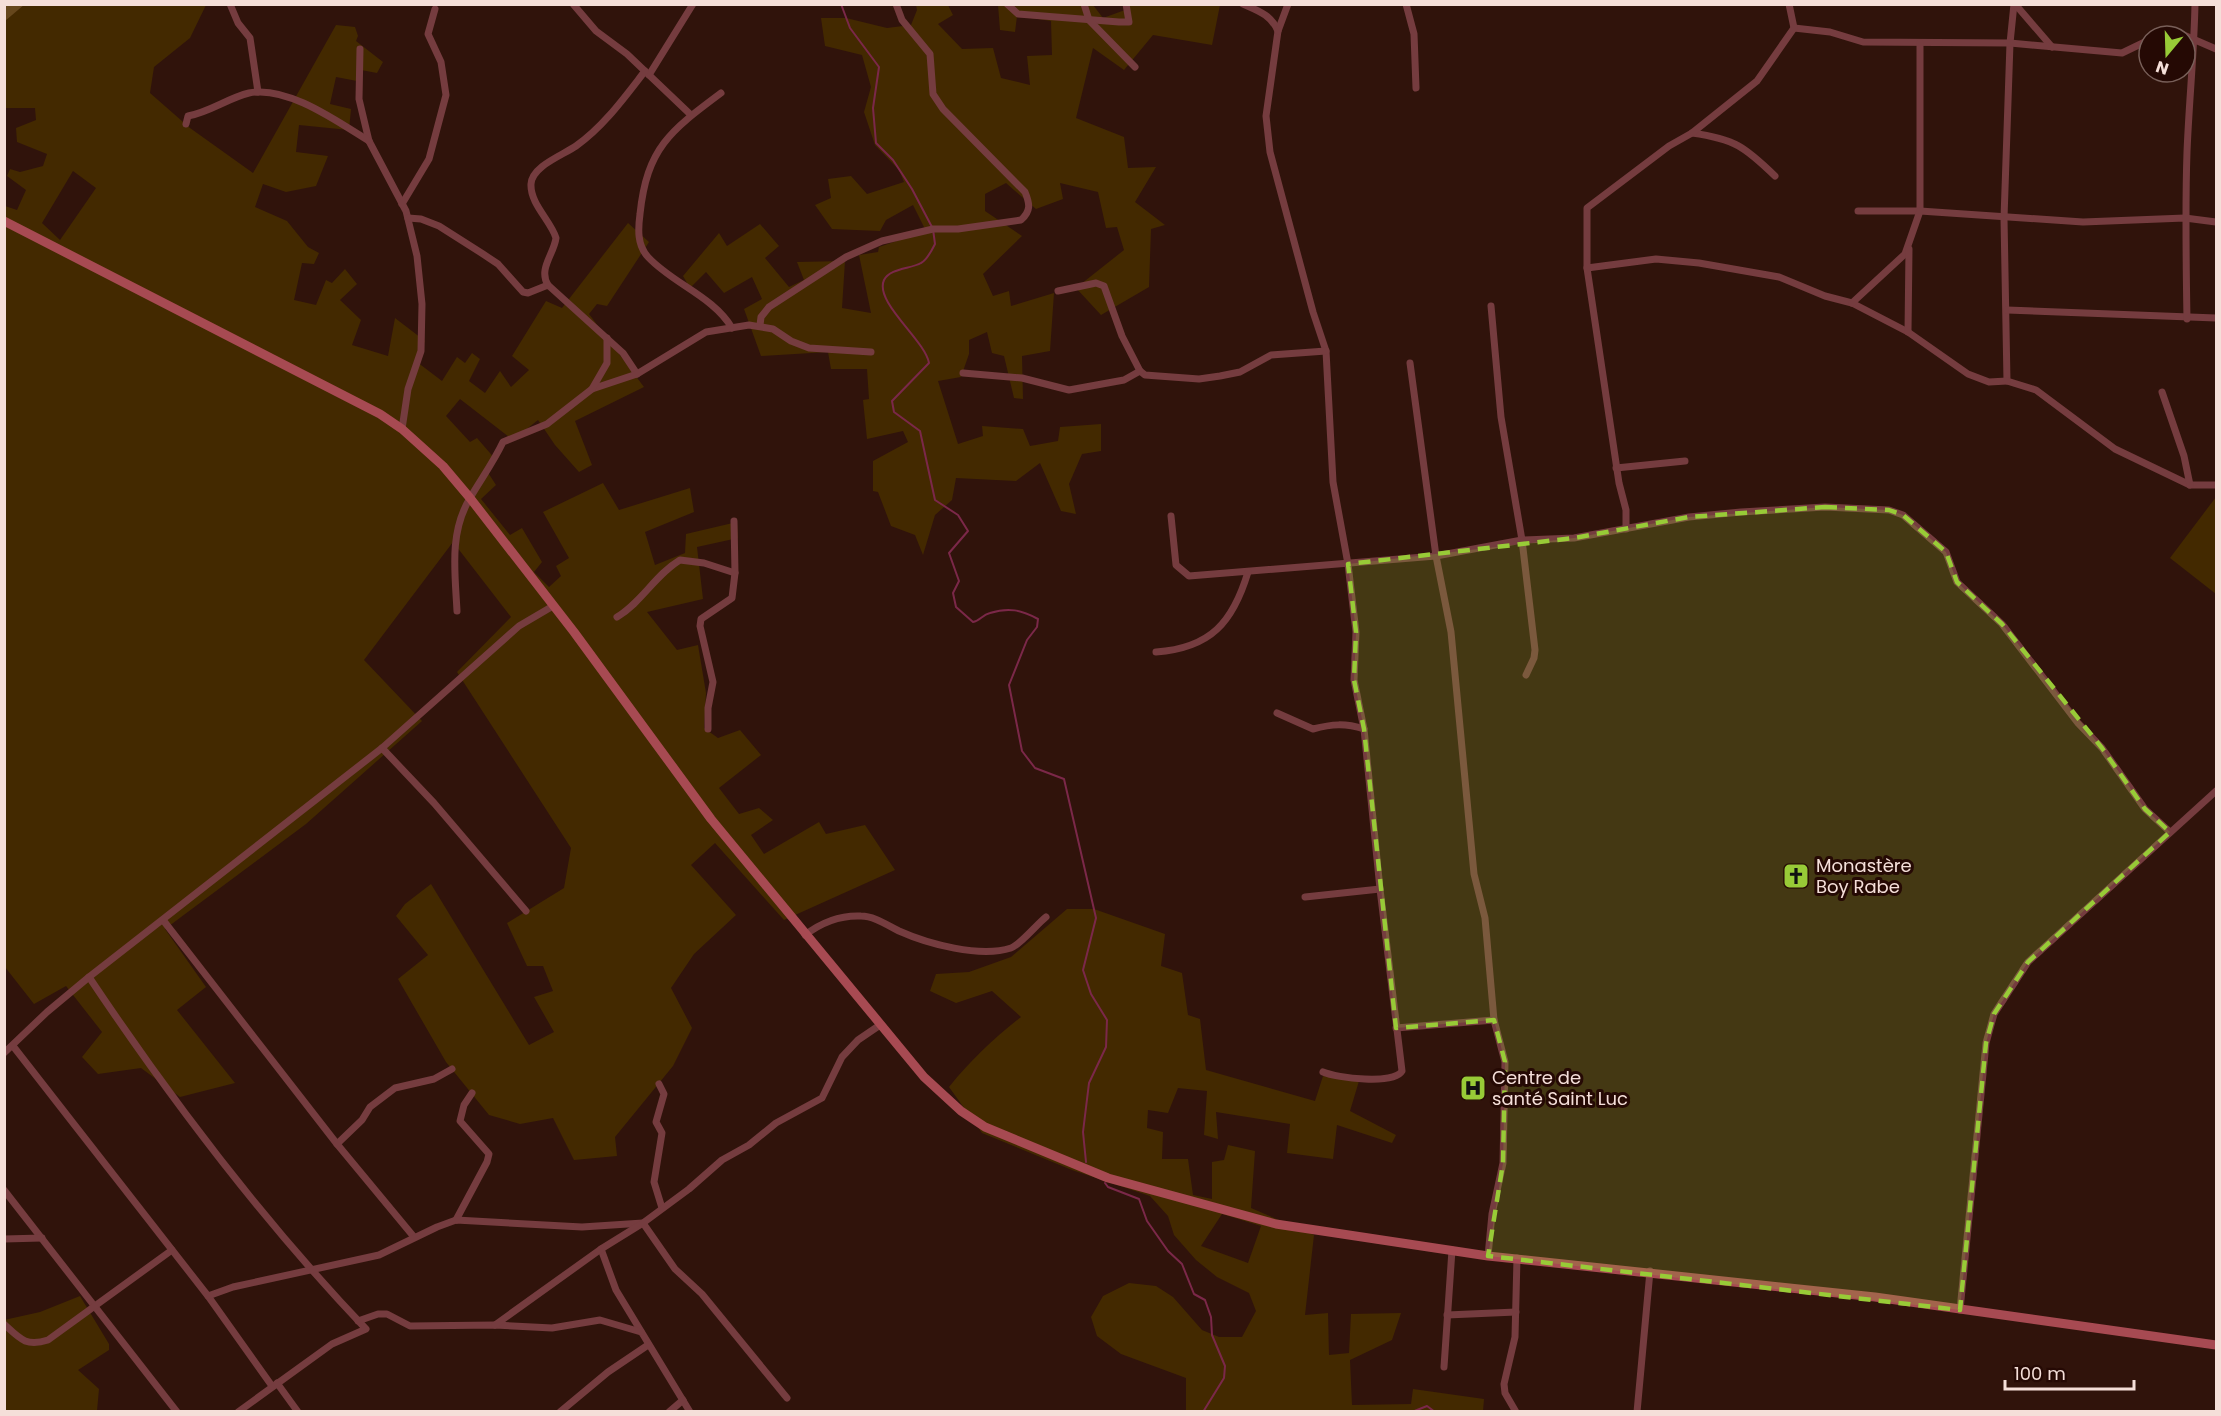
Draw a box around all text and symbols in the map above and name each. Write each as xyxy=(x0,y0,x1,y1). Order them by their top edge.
north arrow xyxy=(2137,24,2197,84)
text: N xyxy=(2153,55,2172,81)
place label: Monastère Boy Rabe xyxy=(1816,853,1912,899)
church icon: Monastère Boy Rabe xyxy=(1781,861,1811,891)
place label: Centre de santé Saint Luc xyxy=(1492,1065,1628,1111)
hospital icon: Centre de santé Saint Luc xyxy=(1458,1073,1488,1103)
scale bar xyxy=(2005,1353,2134,1391)
text: 100 m xyxy=(2014,1361,2066,1386)

